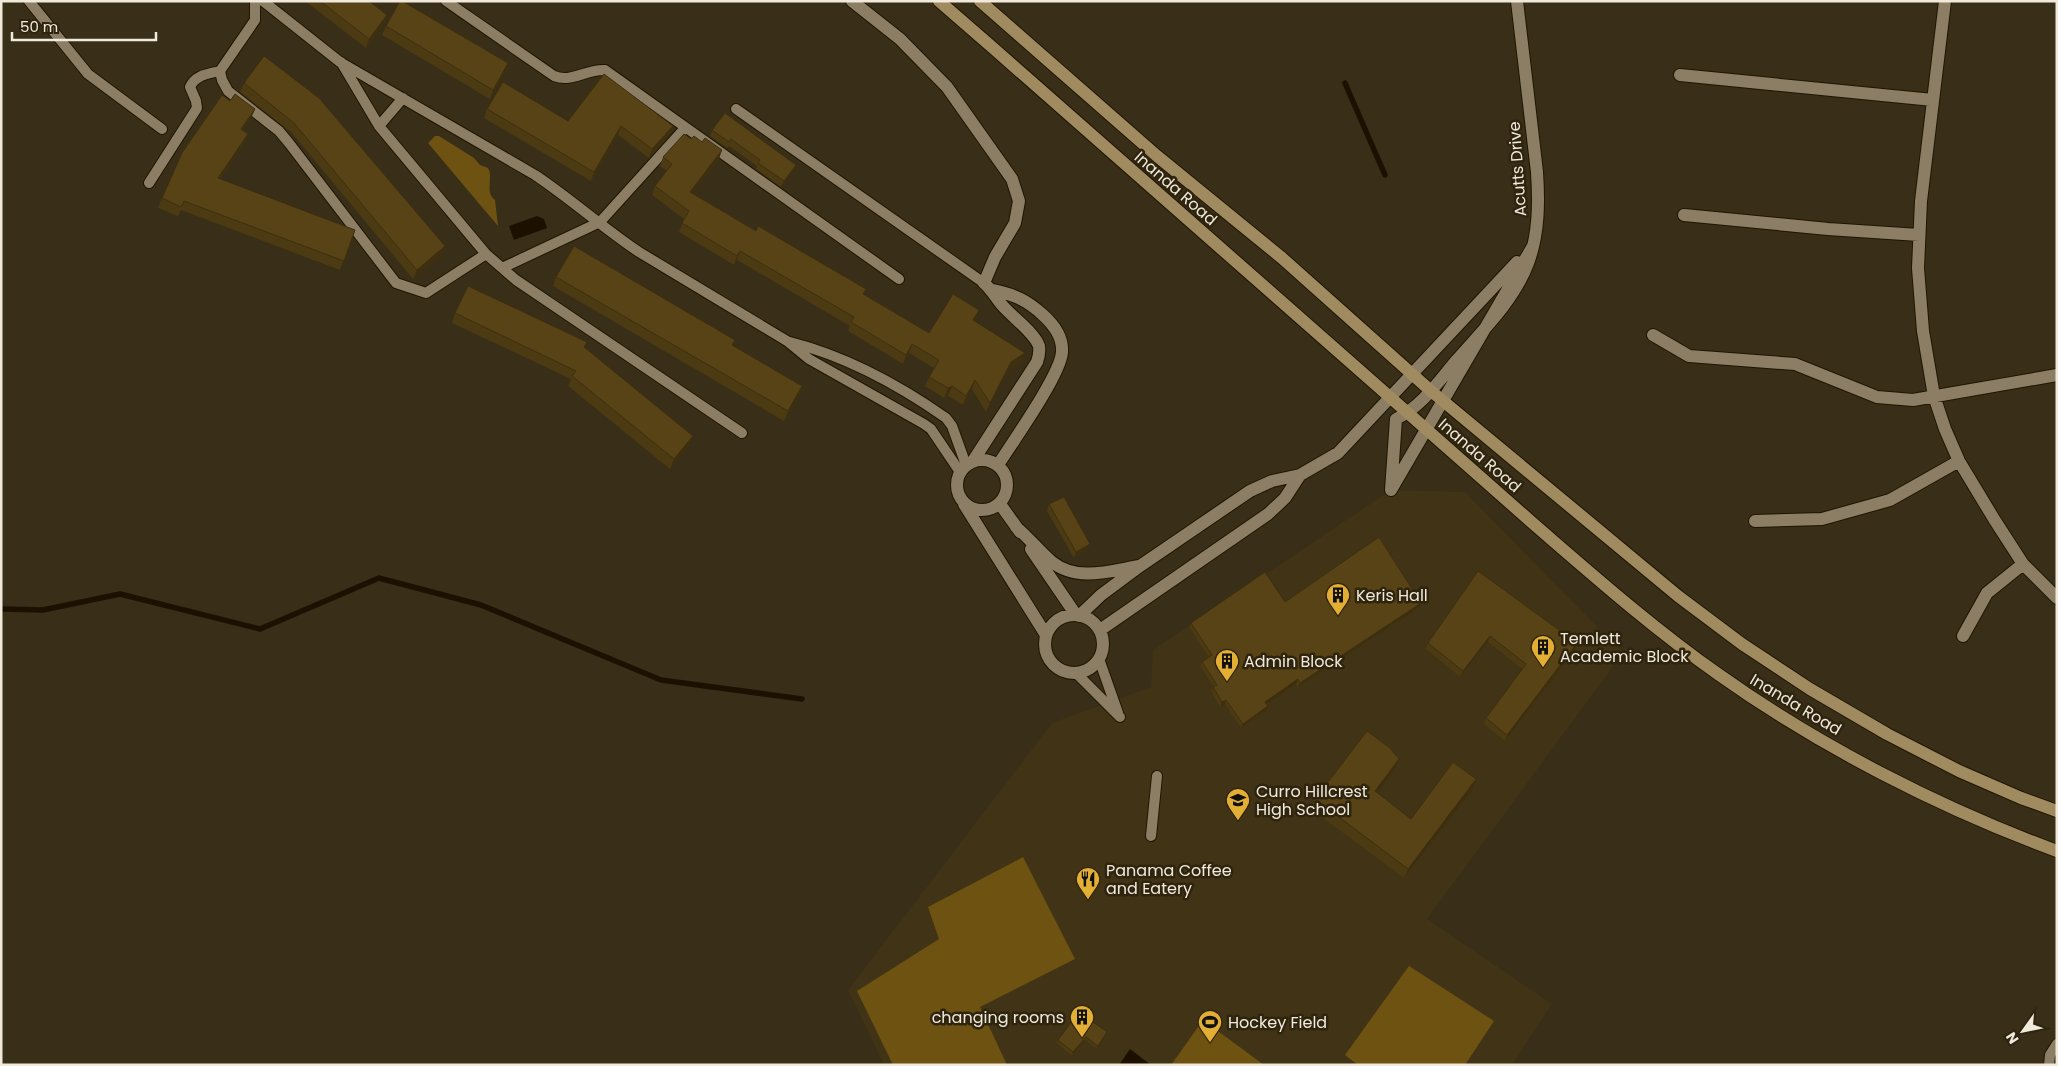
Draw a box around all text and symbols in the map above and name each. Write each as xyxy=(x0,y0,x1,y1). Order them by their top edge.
scale bar xyxy=(12,10,156,42)
text: 50 m xyxy=(20,16,58,37)
street label: Acutts Drive xyxy=(1503,121,1532,217)
street label: Inanda Road xyxy=(1129,146,1222,231)
street label: Inanda Road xyxy=(1433,413,1526,498)
building icon: Keris Hall xyxy=(1325,582,1351,616)
place label: Keris Hall xyxy=(1356,584,1428,607)
place label: Temlett Academic Block xyxy=(1560,627,1689,668)
building icon: Temlett Academic Block xyxy=(1530,634,1556,668)
building icon: Admin Block xyxy=(1214,648,1240,682)
place label: Admin Block xyxy=(1244,650,1343,673)
street label: Inanda Road xyxy=(1746,668,1846,741)
place label: Curro Hillcrest High School xyxy=(1256,780,1368,821)
school or university icon: Curro Hillcrest High School xyxy=(1225,787,1251,821)
place label: Panama Coffee and Eatery xyxy=(1106,859,1232,900)
restaurant icon: Panama Coffee and Eatery xyxy=(1075,866,1101,900)
building icon: changing rooms xyxy=(1069,1004,1095,1038)
place label: changing rooms xyxy=(932,1006,1064,1029)
north arrow xyxy=(1998,1006,2048,1056)
sports icon: Hockey Field xyxy=(1197,1009,1223,1043)
place label: Hockey Field xyxy=(1228,1011,1327,1034)
text: N xyxy=(2001,1028,2023,1048)

